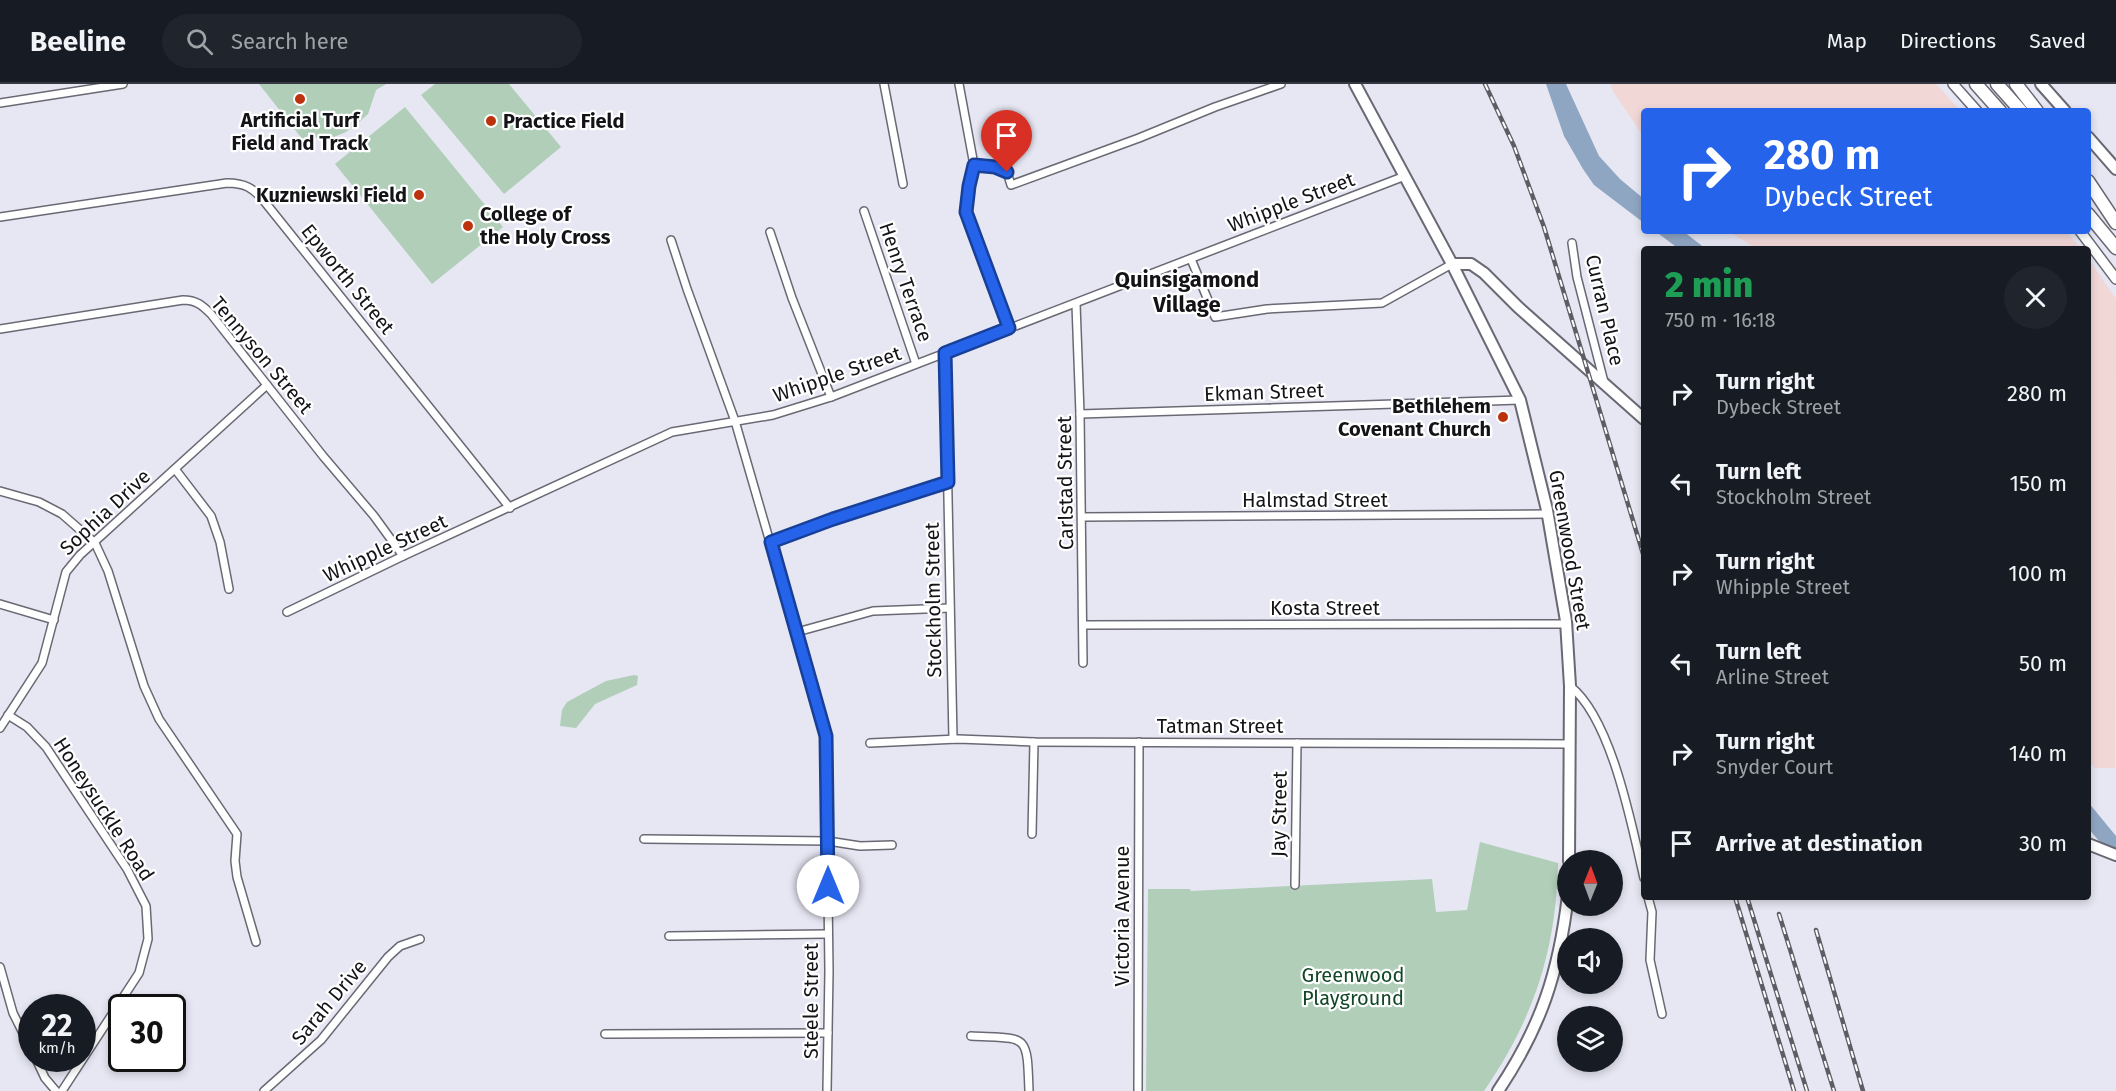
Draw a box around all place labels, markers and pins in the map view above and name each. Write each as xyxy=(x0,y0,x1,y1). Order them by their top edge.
marker: Artificial Turf Field and Track xyxy=(293,92,307,106)
place label: Artificial Turf Field and Track xyxy=(232,108,369,155)
place label: Practice Field xyxy=(503,109,624,133)
pin xyxy=(981,110,1032,172)
marker: Practice Field xyxy=(484,114,498,128)
place label: Kuzniewski Field xyxy=(256,183,407,207)
marker: Kuzniewski Field xyxy=(412,188,426,202)
place label: College of the Holy Cross xyxy=(480,202,611,249)
marker: College of the Holy Cross xyxy=(461,219,475,233)
place label: Bethlehem Covenant Church xyxy=(1338,394,1491,441)
marker: Bethlehem Covenant Church xyxy=(1496,410,1510,424)

